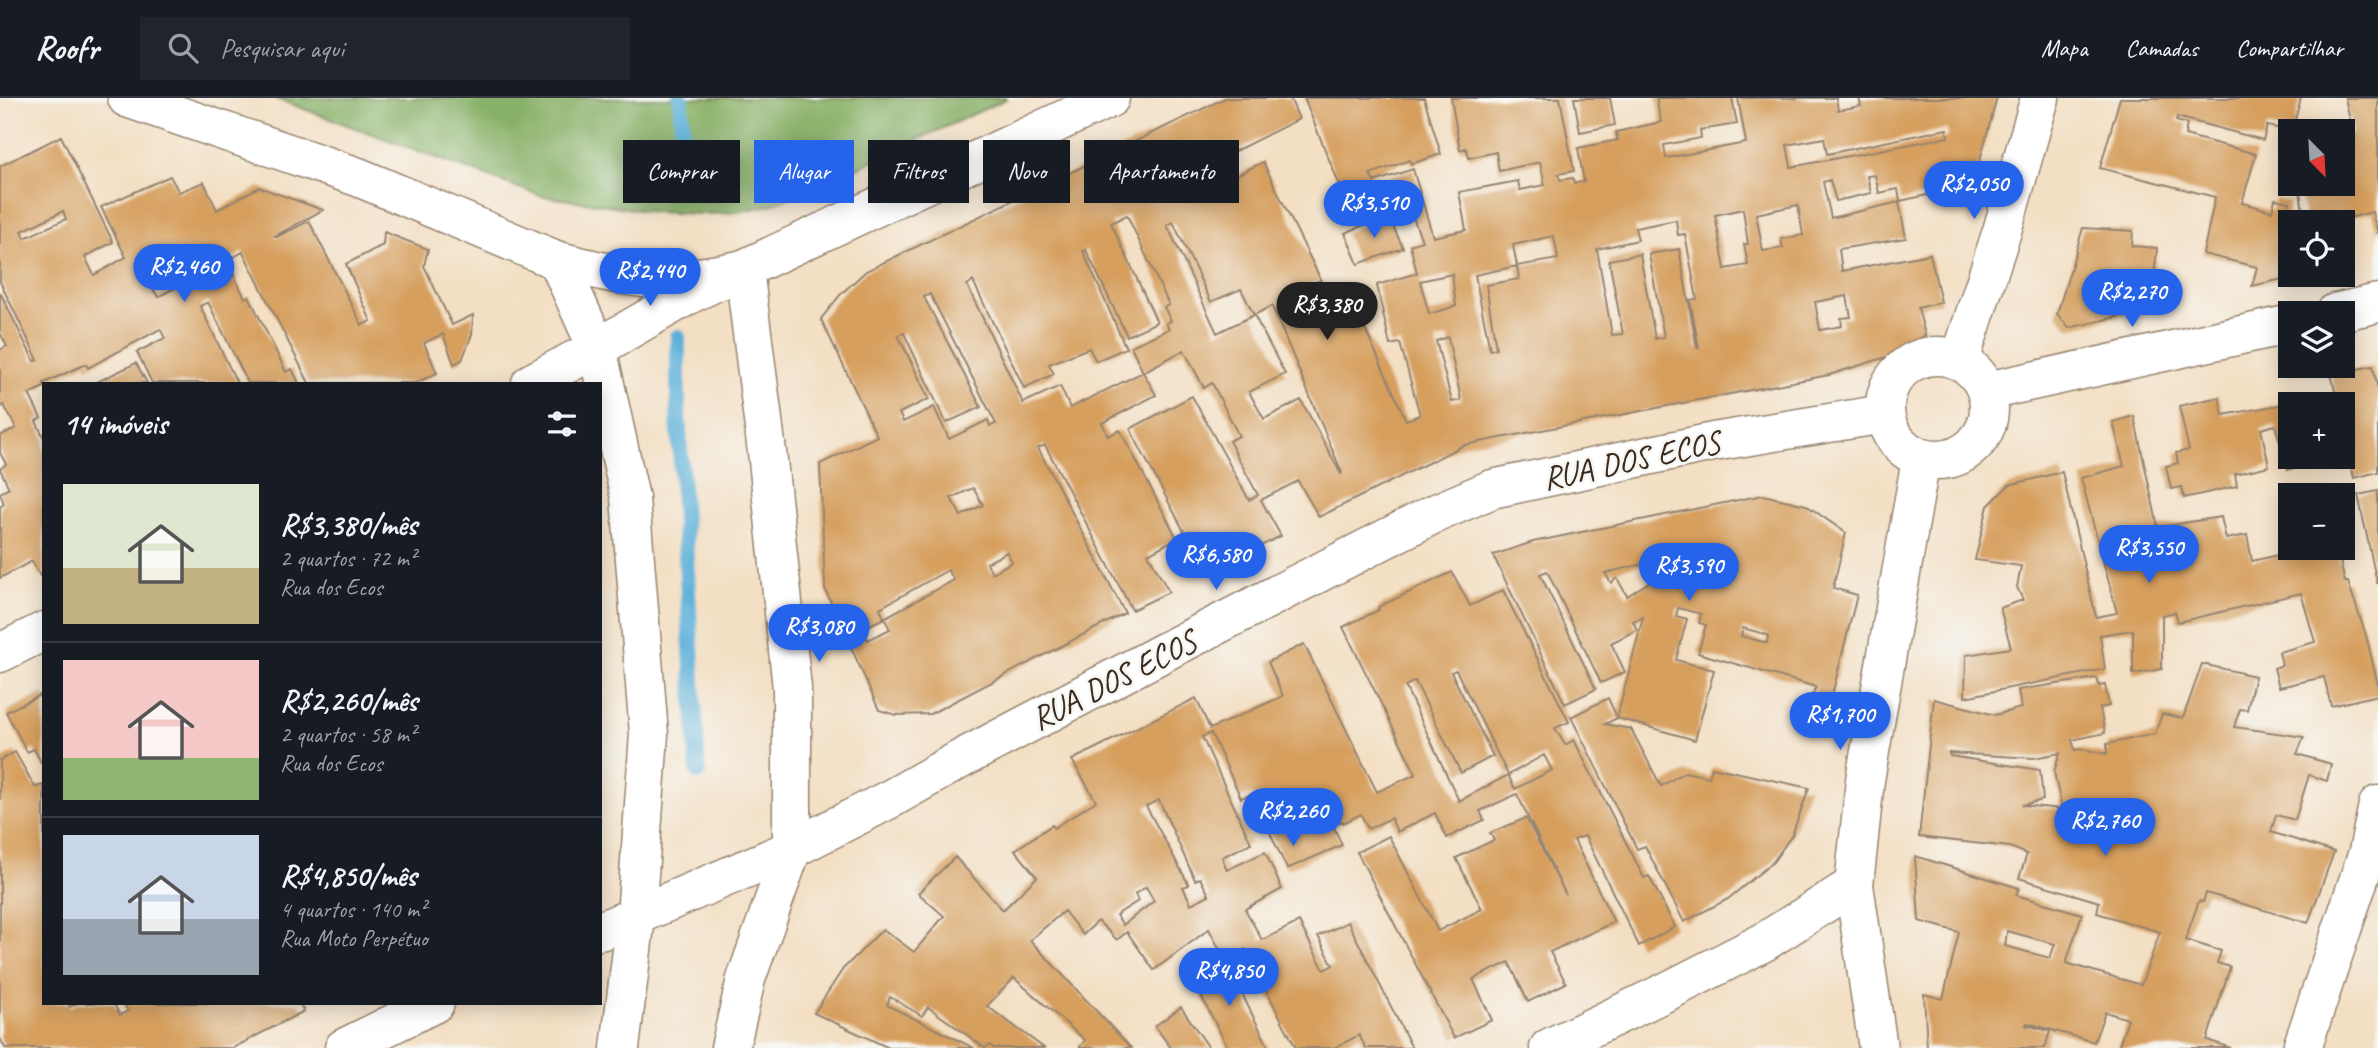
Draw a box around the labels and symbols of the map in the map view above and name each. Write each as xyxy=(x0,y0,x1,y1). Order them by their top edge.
north arrow xyxy=(2278,119,2356,196)
pin: R$2,050 xyxy=(1909,162,2039,221)
pin: R$3,510 xyxy=(1309,180,1439,240)
pin: R$2,460 xyxy=(119,244,249,304)
pin: R$2,440 xyxy=(585,248,715,308)
pin: R$2,270 xyxy=(2067,270,2197,329)
pin: R$3,380 xyxy=(1262,282,1392,342)
street label: RUA DOS ECOS xyxy=(1539,420,1728,499)
pin: R$3,550 xyxy=(2084,526,2214,585)
pin: R$6,580 xyxy=(1151,532,1281,592)
pin: R$3,590 xyxy=(1624,544,1754,603)
pin: R$3,080 xyxy=(754,604,884,664)
street label: RUA DOS ECOS xyxy=(1024,618,1207,739)
pin: R$1,700 xyxy=(1775,692,1905,752)
pin: R$2,260 xyxy=(1228,788,1358,848)
pin: R$2,760 xyxy=(2040,798,2170,858)
pin: R$4,850 xyxy=(1164,948,1294,1008)

